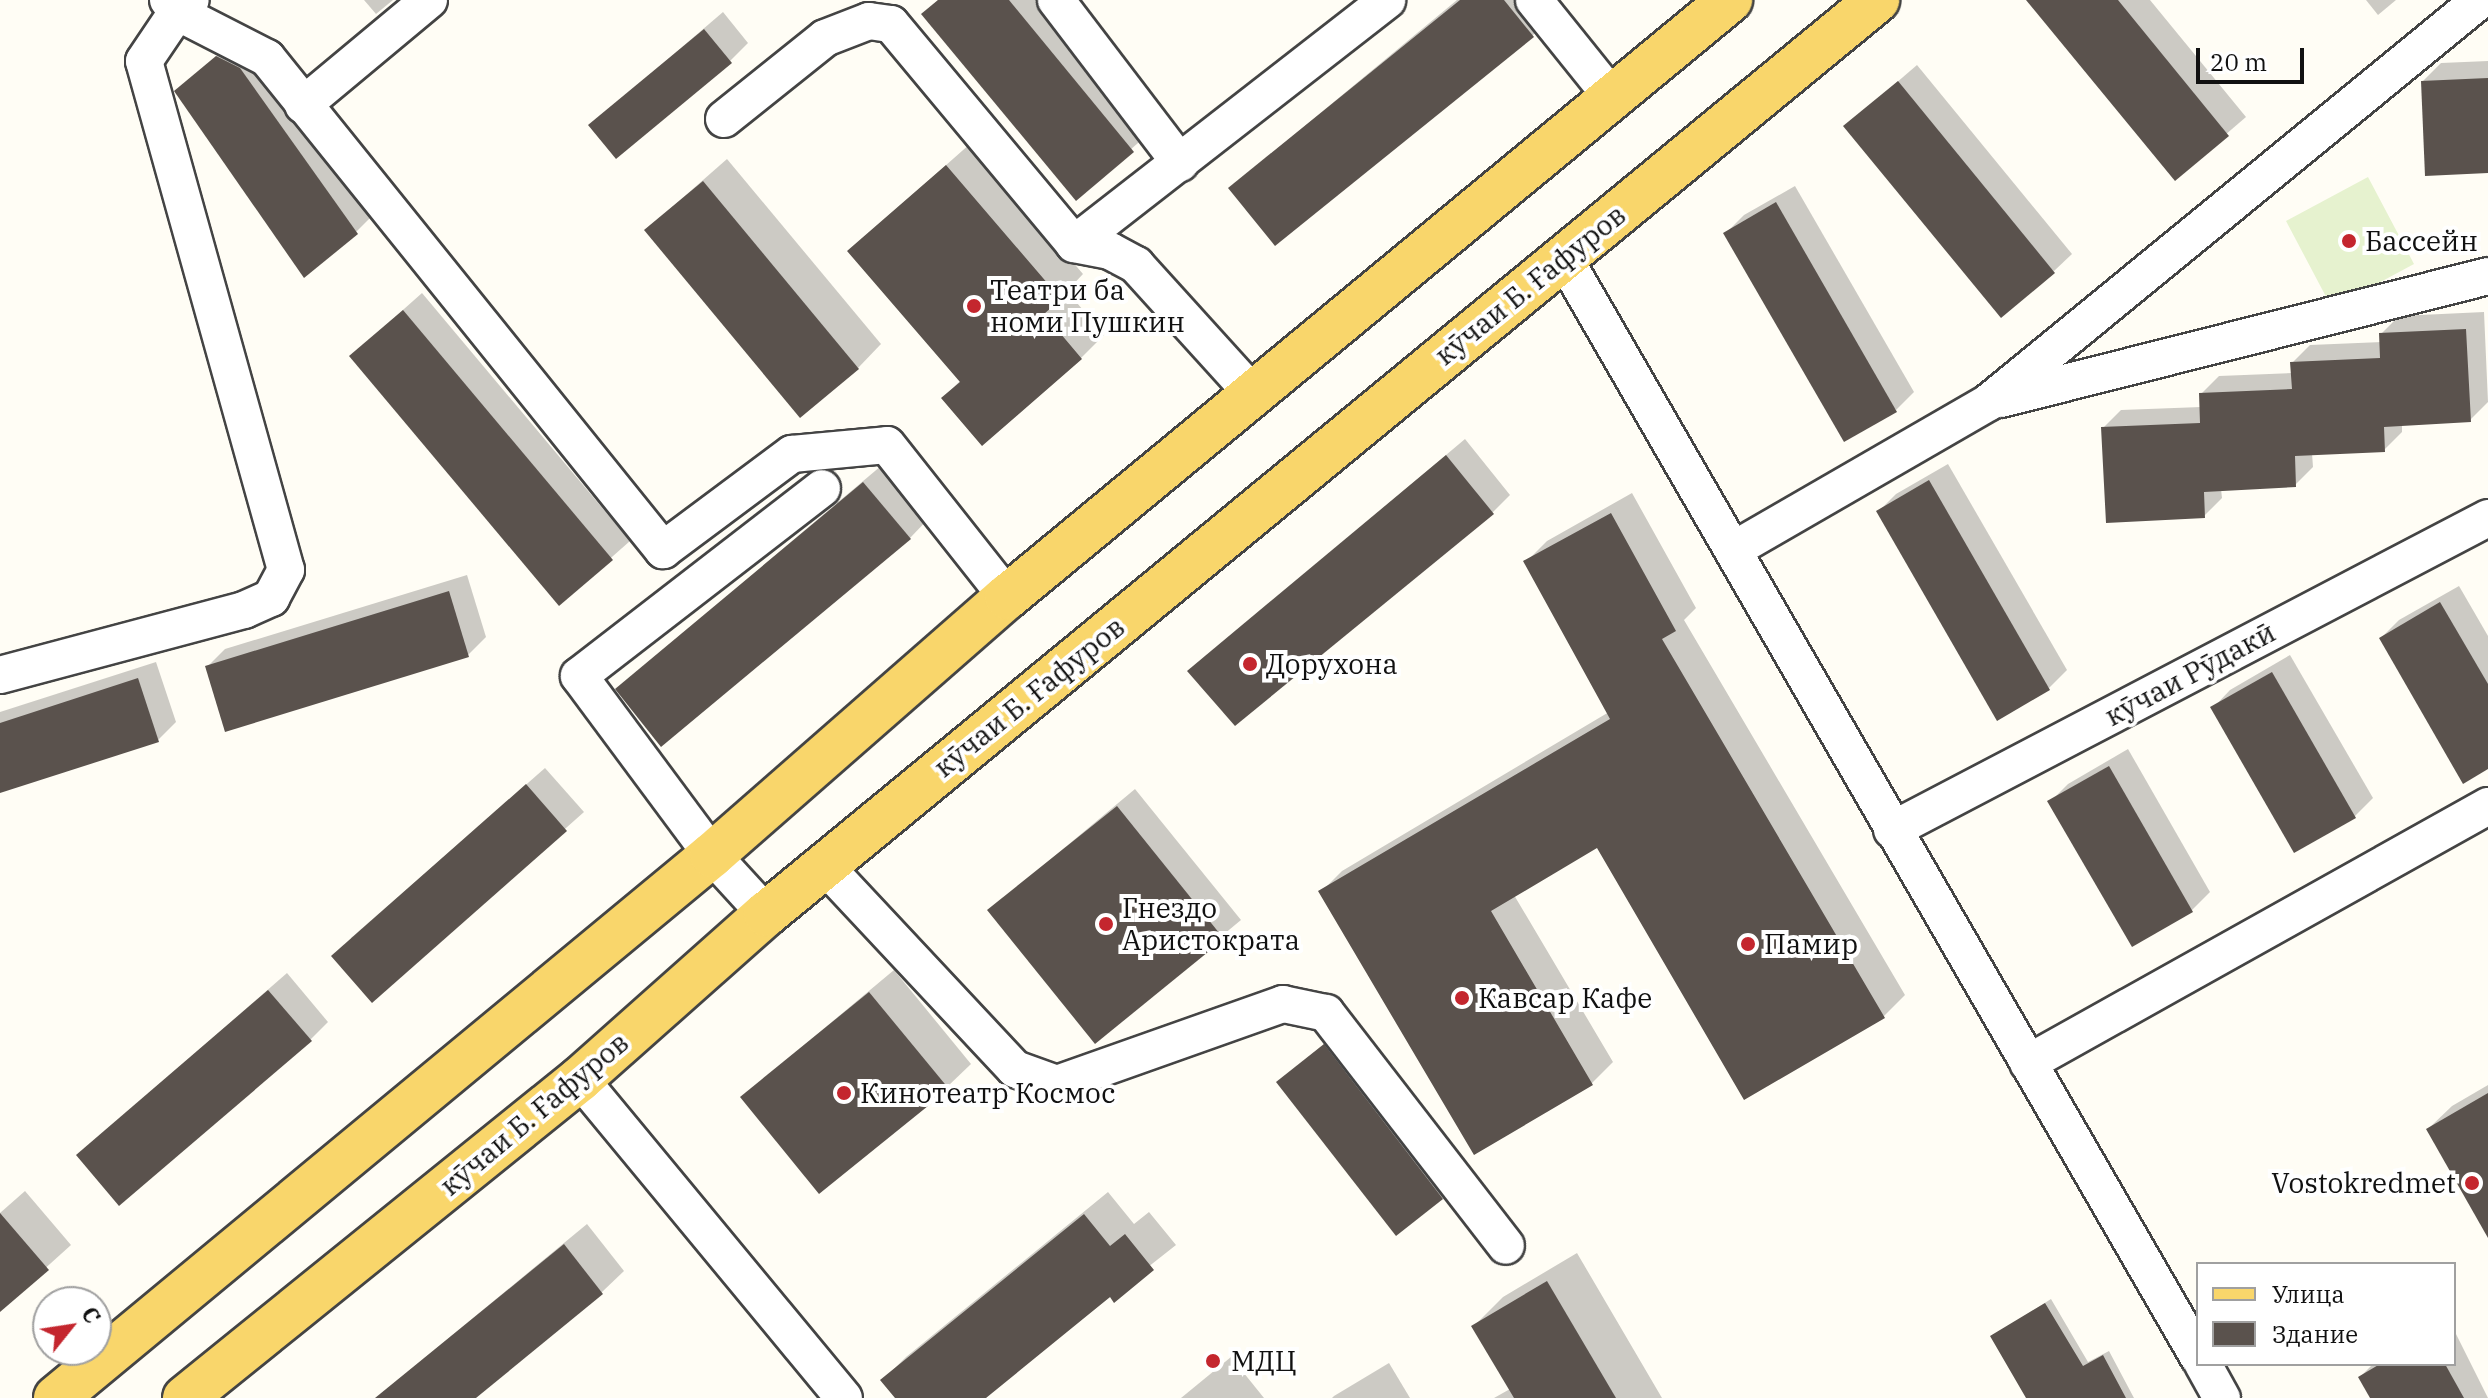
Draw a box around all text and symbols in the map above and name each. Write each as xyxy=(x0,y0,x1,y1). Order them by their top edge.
scale bar xyxy=(2200,32,2308,82)
text: 20 m xyxy=(2210,46,2267,78)
street label: кӯчаи Б. Ғафуров xyxy=(1428,198,1632,372)
place label: Бассейн xyxy=(2365,224,2478,258)
marker: Бассейн xyxy=(2340,232,2358,250)
place label: Театри ба номи Пушкин xyxy=(990,273,1185,339)
marker: Театри ба номи Пушкин xyxy=(965,297,983,315)
street label: кӯчаи Б. Ғафуров xyxy=(927,610,1131,784)
street label: кӯчаи Рӯдакӣ xyxy=(2099,615,2281,733)
place label: Дорухона xyxy=(1266,647,1398,681)
marker: Дорухона xyxy=(1241,655,1259,673)
place label: Гнездо Аристократа xyxy=(1122,891,1300,957)
marker: Гнездо Аристократа xyxy=(1097,915,1115,933)
place label: Памир xyxy=(1764,927,1858,961)
marker: Памир xyxy=(1739,935,1757,953)
place label: Кавсар Кафе xyxy=(1478,981,1652,1015)
marker: Кавсар Кафе xyxy=(1453,989,1471,1007)
street label: кӯчаи Б. Ғафуров xyxy=(433,1026,635,1202)
place label: Кинотеатр Космос xyxy=(860,1076,1116,1110)
marker: Кинотеатр Космос xyxy=(835,1084,853,1102)
place label: Vostokredmet xyxy=(2271,1166,2456,1200)
marker: Vostokredmet xyxy=(2463,1174,2481,1192)
legend xyxy=(2196,1262,2456,1366)
text: Улица xyxy=(2272,1278,2345,1310)
north arrow xyxy=(32,1286,112,1366)
text: С xyxy=(75,1301,108,1328)
text: Здание xyxy=(2272,1318,2358,1350)
place label: МДЦ xyxy=(1231,1344,1297,1378)
marker: МДЦ xyxy=(1202,1350,1224,1372)

